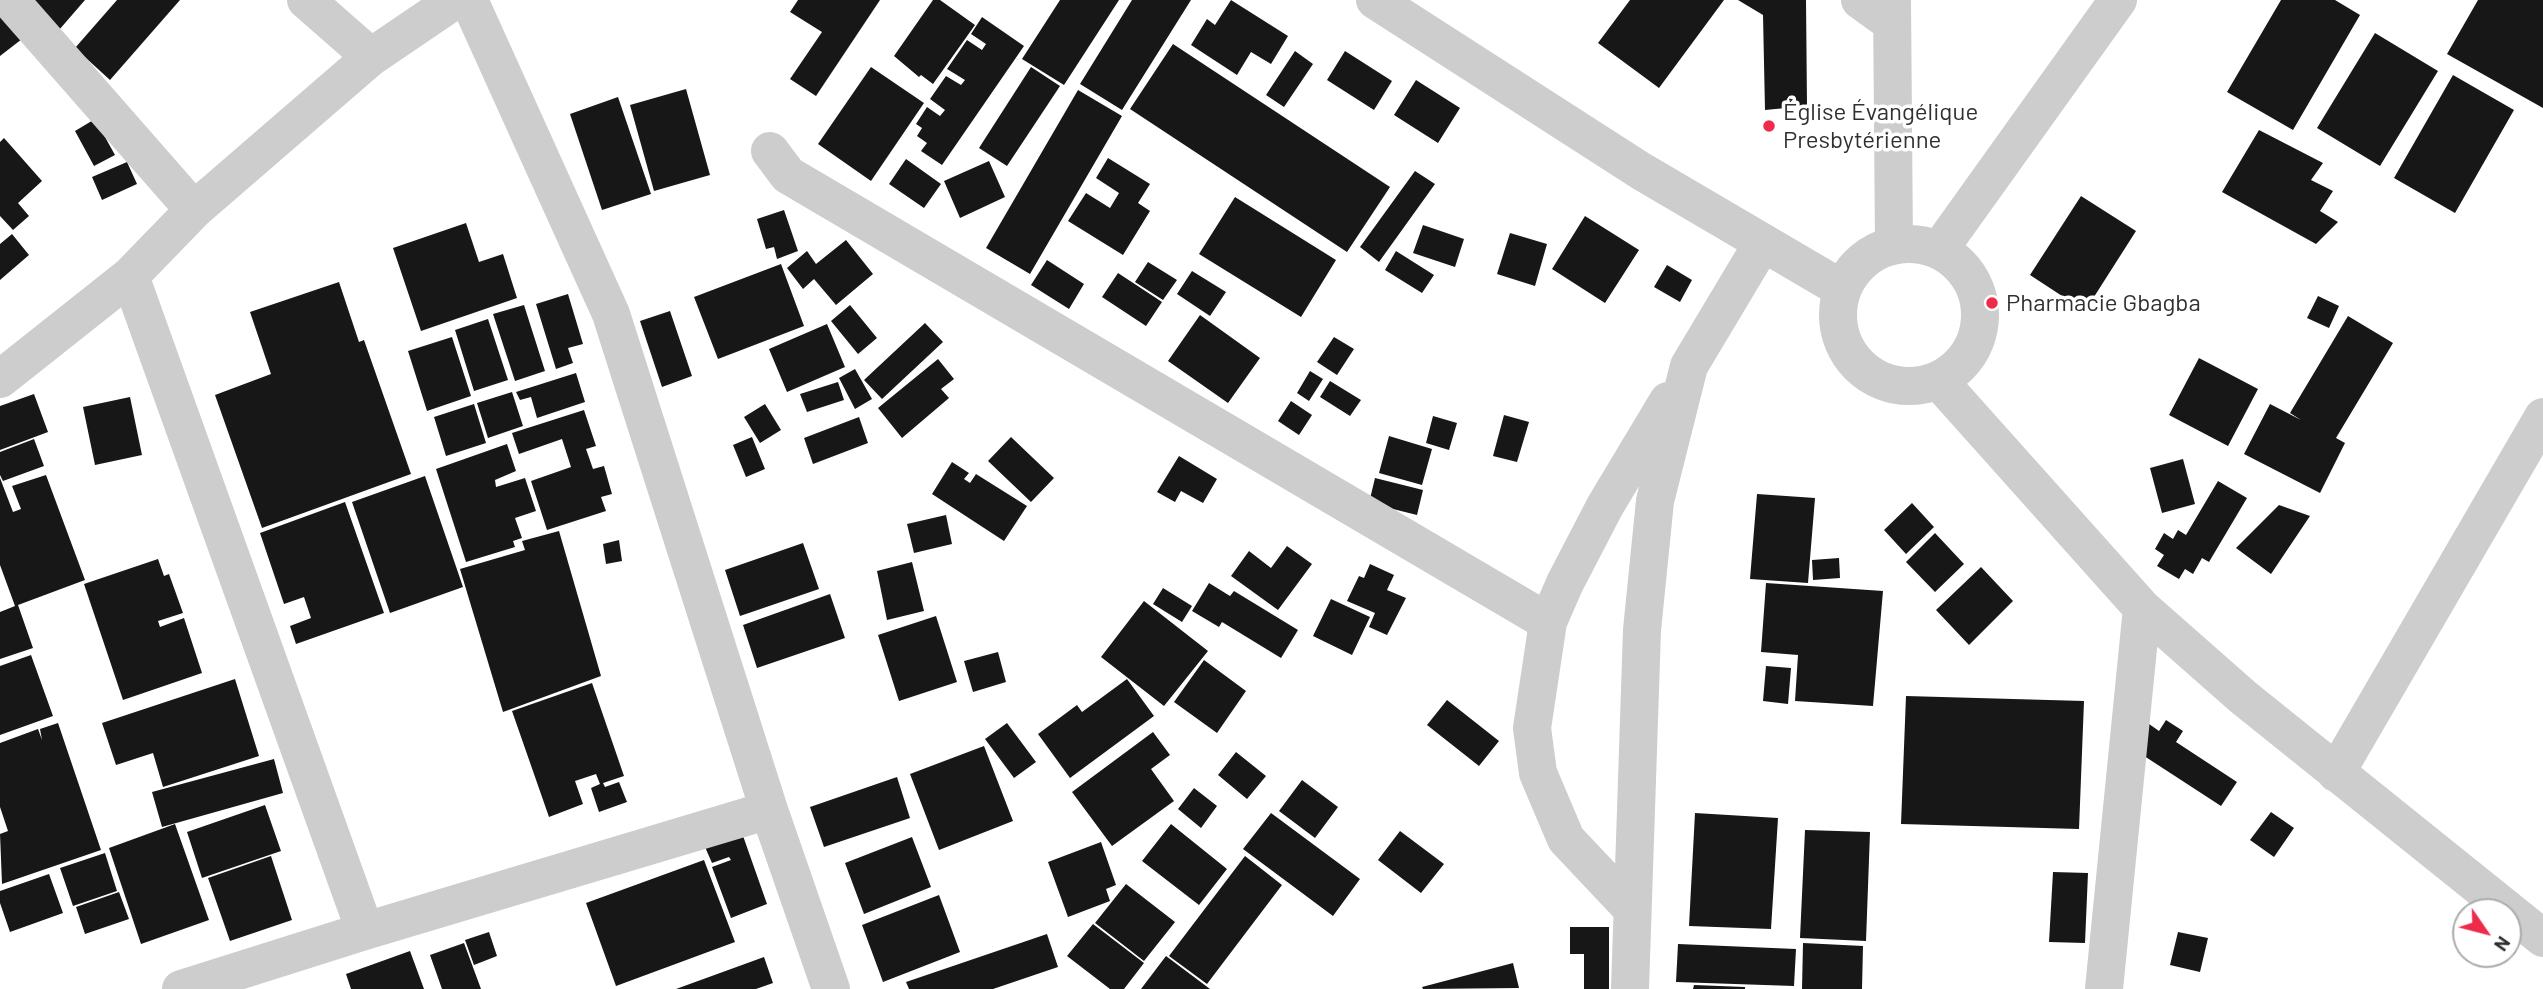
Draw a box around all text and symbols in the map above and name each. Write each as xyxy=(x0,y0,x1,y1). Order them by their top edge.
place label: Église Évangélique Presbytérienne xyxy=(1783,98,1978,154)
marker: Église Évangélique Presbytérienne xyxy=(1761,118,1777,134)
place label: Pharmacie Gbagba xyxy=(2006,289,2201,317)
marker: Pharmacie Gbagba xyxy=(1984,295,2000,311)
north arrow xyxy=(2452,898,2522,968)
text: N xyxy=(2490,932,2516,956)

